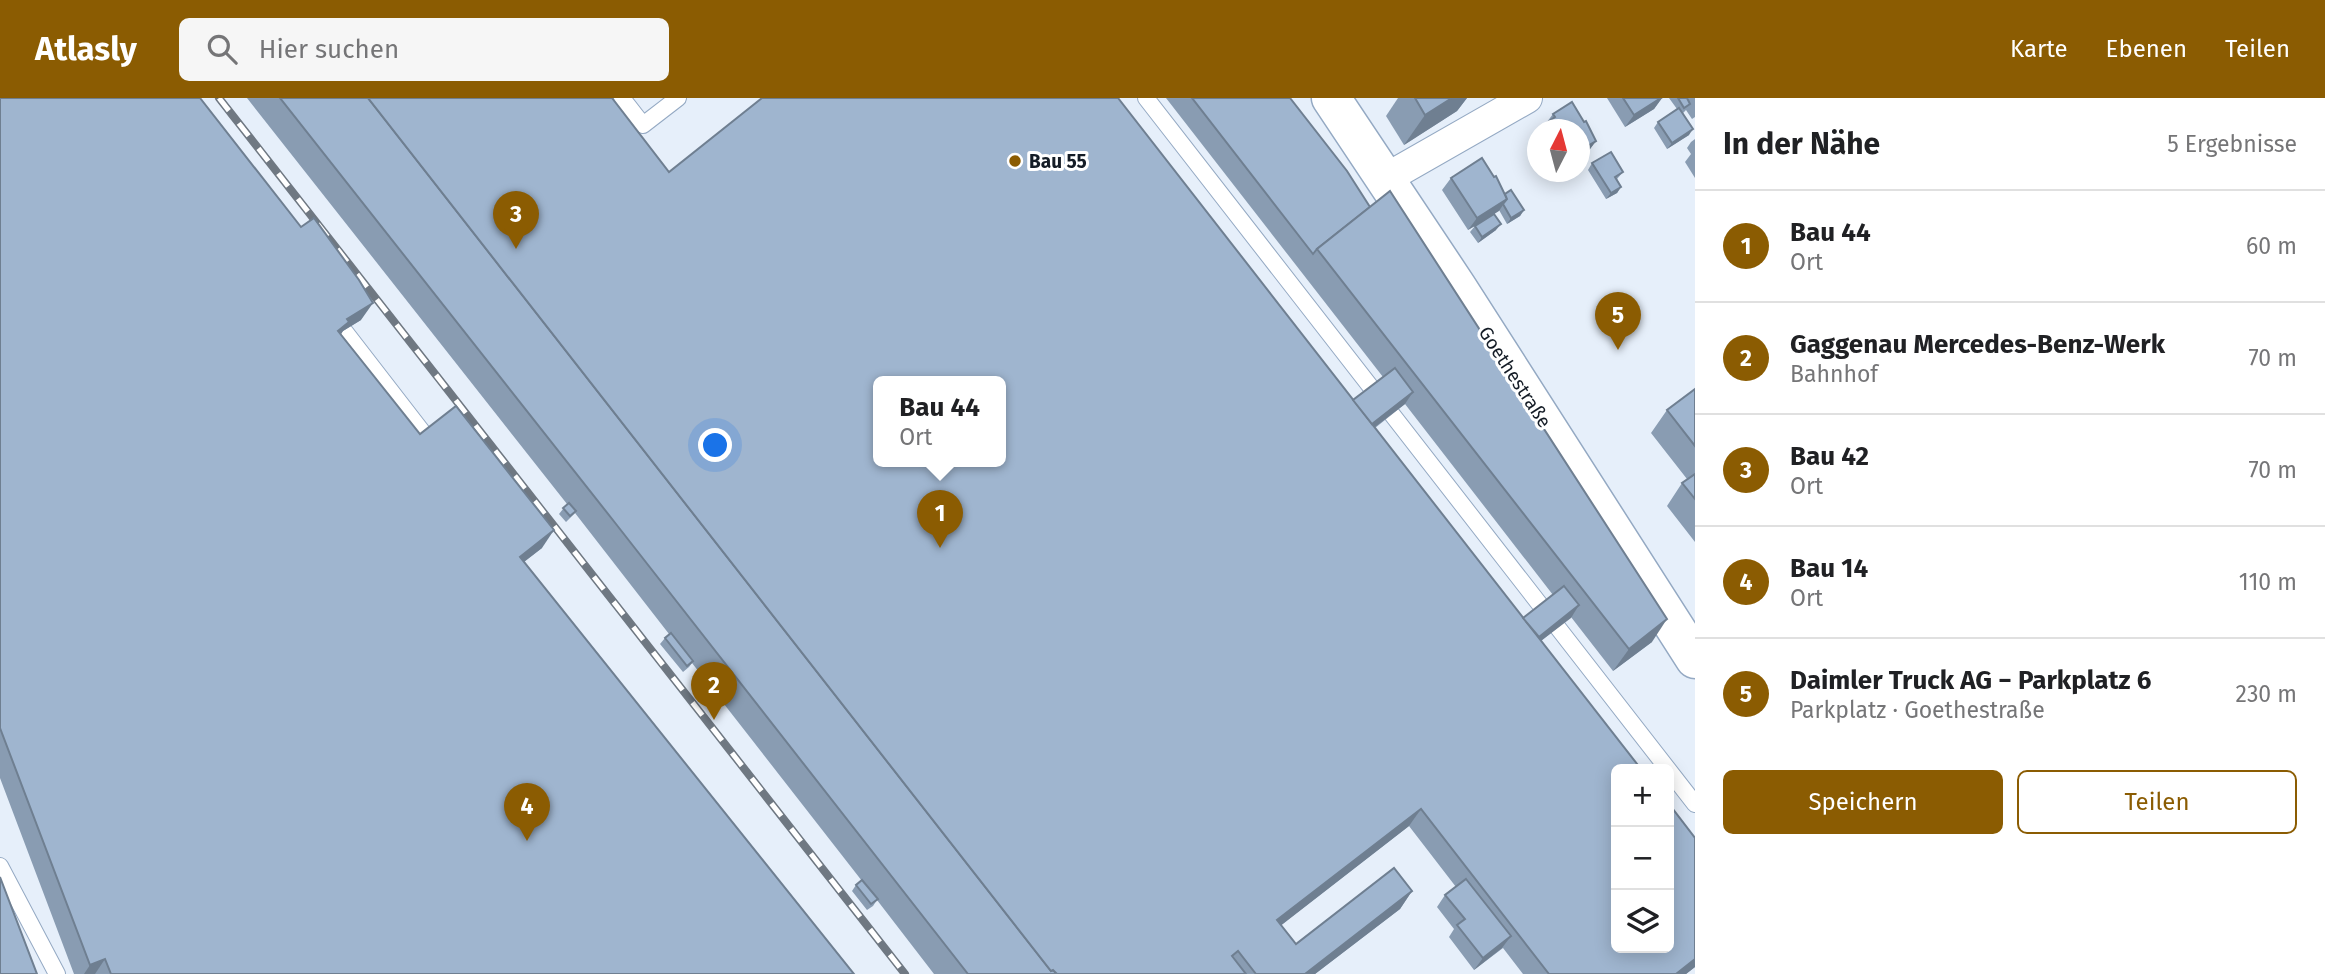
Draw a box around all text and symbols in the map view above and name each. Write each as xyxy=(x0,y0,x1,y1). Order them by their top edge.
search box xyxy=(179,18,669,81)
text: Atlasly xyxy=(35,29,137,69)
icon: search xyxy=(203,30,241,68)
text: Hier suchen xyxy=(259,34,399,65)
text: Karte xyxy=(2010,35,2068,63)
text: Ebenen xyxy=(2106,35,2187,63)
text: Teilen xyxy=(2225,35,2290,63)
north arrow xyxy=(1527,119,1590,182)
text: In der Nähe xyxy=(1723,126,1880,162)
text: 5 Ergebnisse xyxy=(2167,130,2297,158)
place label: Bau 55 xyxy=(1029,150,1087,173)
marker: Bau 55 xyxy=(1007,153,1023,169)
pin: 3 xyxy=(493,191,539,249)
text: Bau 44 xyxy=(1790,217,1871,248)
text: 1 xyxy=(1741,232,1751,260)
text: 60 m xyxy=(2246,232,2297,260)
text: Ort xyxy=(1790,248,1823,276)
pin: 5 xyxy=(1595,292,1641,350)
street label: Goethestraße xyxy=(1474,322,1556,432)
text: Gaggenau Mercedes-Benz-Werk xyxy=(1790,329,2165,360)
text: 2 xyxy=(1740,344,1752,372)
text: 70 m xyxy=(2248,344,2297,372)
text: Bahnhof xyxy=(1790,360,1878,388)
popup xyxy=(873,376,1006,467)
text: Bau 44 xyxy=(899,392,980,423)
text: Ort xyxy=(899,423,932,451)
your location xyxy=(698,428,732,462)
text: Bau 42 xyxy=(1790,441,1869,472)
text: 3 xyxy=(1740,456,1752,484)
text: 70 m xyxy=(2248,456,2297,484)
text: Ort xyxy=(1790,472,1823,500)
pin: 1 xyxy=(917,490,963,548)
text: Bau 14 xyxy=(1790,553,1868,584)
text: 4 xyxy=(1740,568,1753,596)
text: 110 m xyxy=(2239,568,2297,596)
text: Ort xyxy=(1790,584,1823,612)
pin: 2 xyxy=(691,662,737,720)
text: Daimler Truck AG − Parkplatz 6 xyxy=(1790,665,2151,696)
text: 5 xyxy=(1740,680,1752,708)
text: 230 m xyxy=(2236,680,2297,708)
text: Parkplatz · Goethestraße xyxy=(1790,696,2045,724)
map controls xyxy=(1611,764,1674,953)
button: + xyxy=(1611,764,1674,827)
button: Speichern xyxy=(1723,770,2003,834)
button: Teilen xyxy=(2017,770,2297,834)
pin: 4 xyxy=(504,783,550,841)
button: − xyxy=(1611,827,1674,890)
button: layers xyxy=(1611,890,1674,953)

